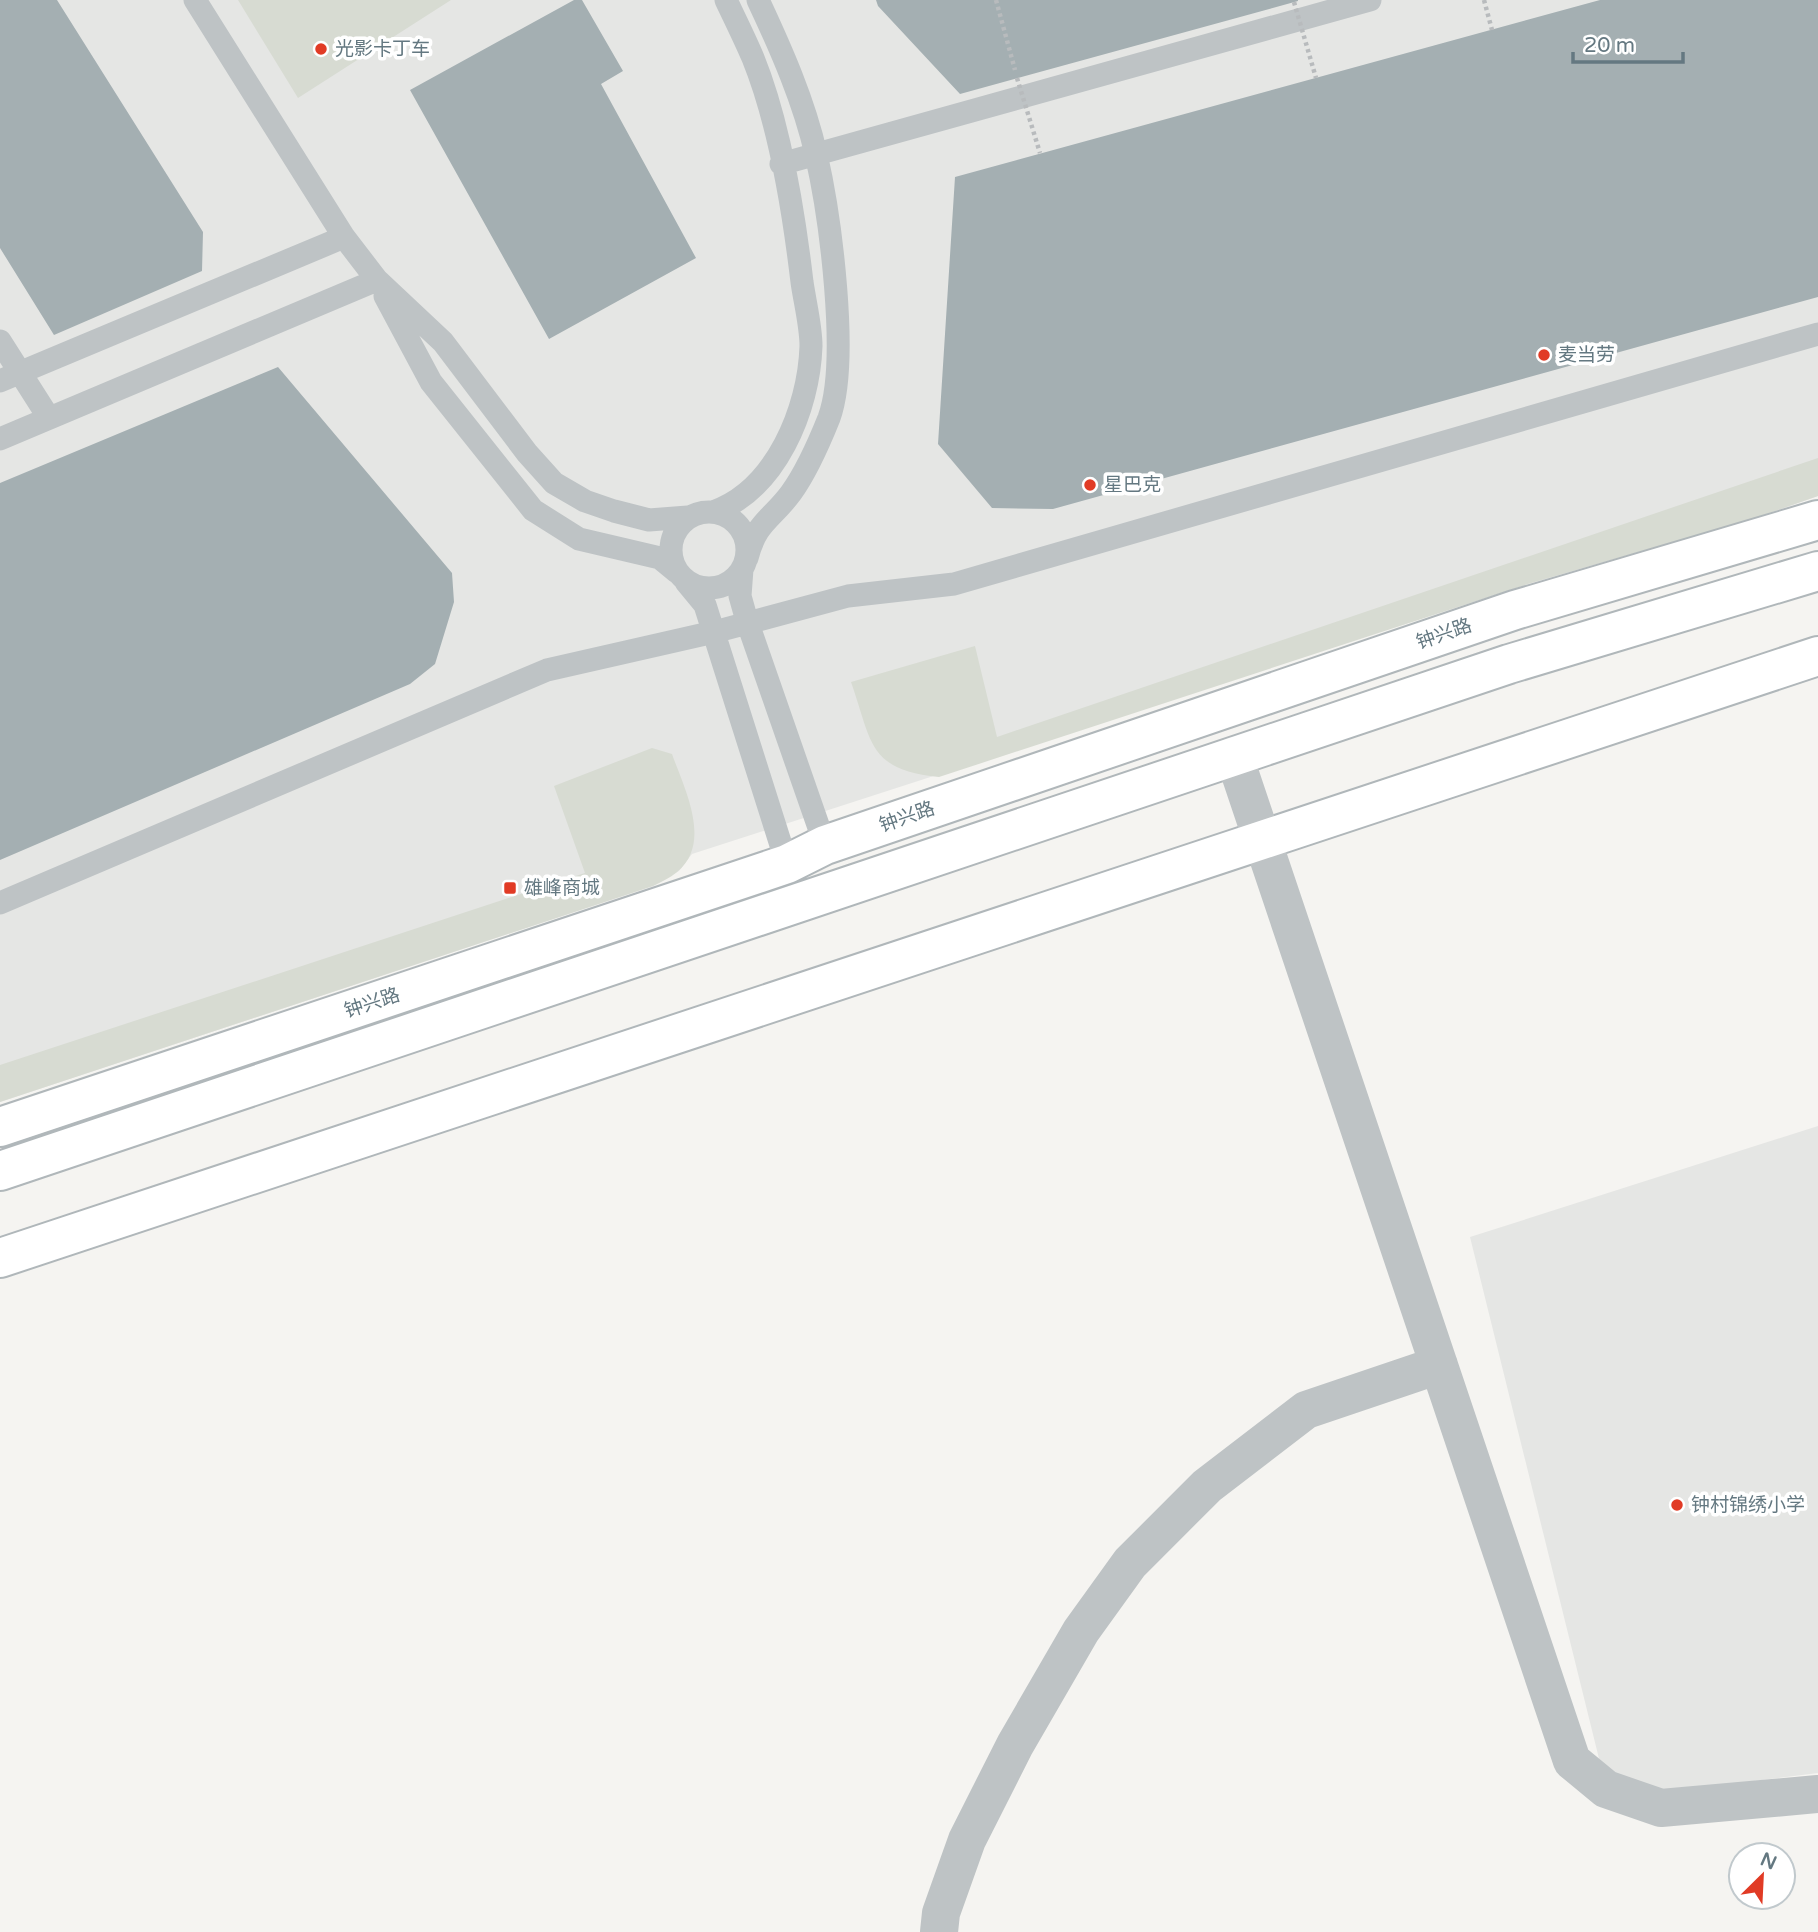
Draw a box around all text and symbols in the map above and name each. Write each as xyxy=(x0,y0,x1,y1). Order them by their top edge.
scale bar xyxy=(1573,21,1683,65)
text: 20 m xyxy=(1584,33,1635,58)
place label: 光影卡丁车 xyxy=(335,38,430,60)
marker: 光影卡丁车 xyxy=(313,41,329,57)
place label: 麦当劳 xyxy=(1558,344,1615,366)
marker: 麦当劳 xyxy=(1536,347,1552,363)
place label: 星巴克 xyxy=(1104,474,1161,496)
marker: 星巴克 xyxy=(1082,477,1098,493)
street label: 钟兴路 xyxy=(1413,614,1475,654)
street label: 钟兴路 xyxy=(876,797,938,837)
place label: 雄峰商城 xyxy=(524,877,600,899)
marker: 雄峰商城 xyxy=(502,880,518,896)
street label: 钟兴路 xyxy=(341,984,403,1022)
place label: 钟村锦绣小学 xyxy=(1691,1494,1805,1516)
marker: 钟村锦绣小学 xyxy=(1669,1497,1685,1513)
north arrow xyxy=(1727,1841,1797,1911)
text: N xyxy=(1757,1848,1780,1875)

